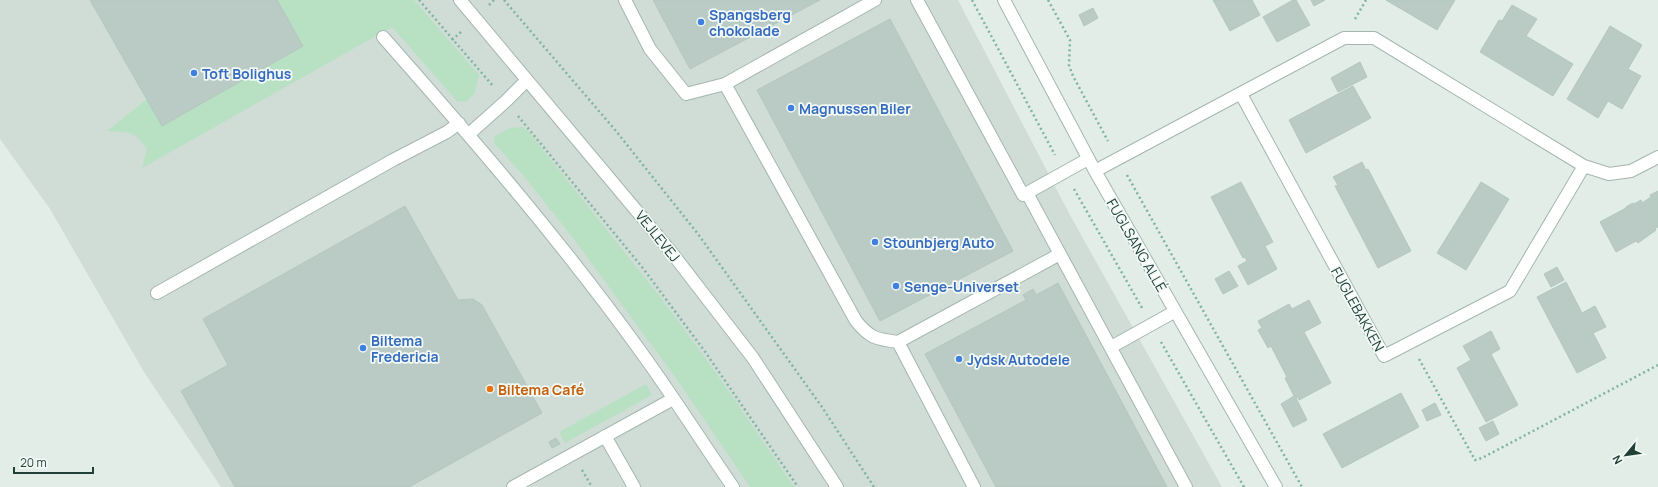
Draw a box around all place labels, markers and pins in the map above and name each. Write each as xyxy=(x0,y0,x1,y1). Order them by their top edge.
place label: Spangsberg chokolade xyxy=(709,5,791,40)
marker: Spangsberg chokolade xyxy=(696,17,706,27)
place label: Toft Bolighus xyxy=(202,64,292,83)
marker: Toft Bolighus xyxy=(189,68,199,78)
place label: Magnussen Biler xyxy=(799,99,911,118)
marker: Magnussen Biler xyxy=(786,103,796,113)
place label: Stounbjerg Auto xyxy=(883,233,995,252)
marker: Stounbjerg Auto xyxy=(870,237,880,247)
place label: Senge-Universet xyxy=(904,277,1019,296)
marker: Senge-Universet xyxy=(891,281,901,291)
place label: Biltema Fredericia xyxy=(371,331,439,366)
marker: Biltema Fredericia xyxy=(358,343,368,353)
place label: Jydsk Autodele xyxy=(967,350,1070,369)
marker: Jydsk Autodele xyxy=(954,354,964,364)
place label: Biltema Café xyxy=(498,380,584,399)
marker: Biltema Café xyxy=(485,384,495,394)

